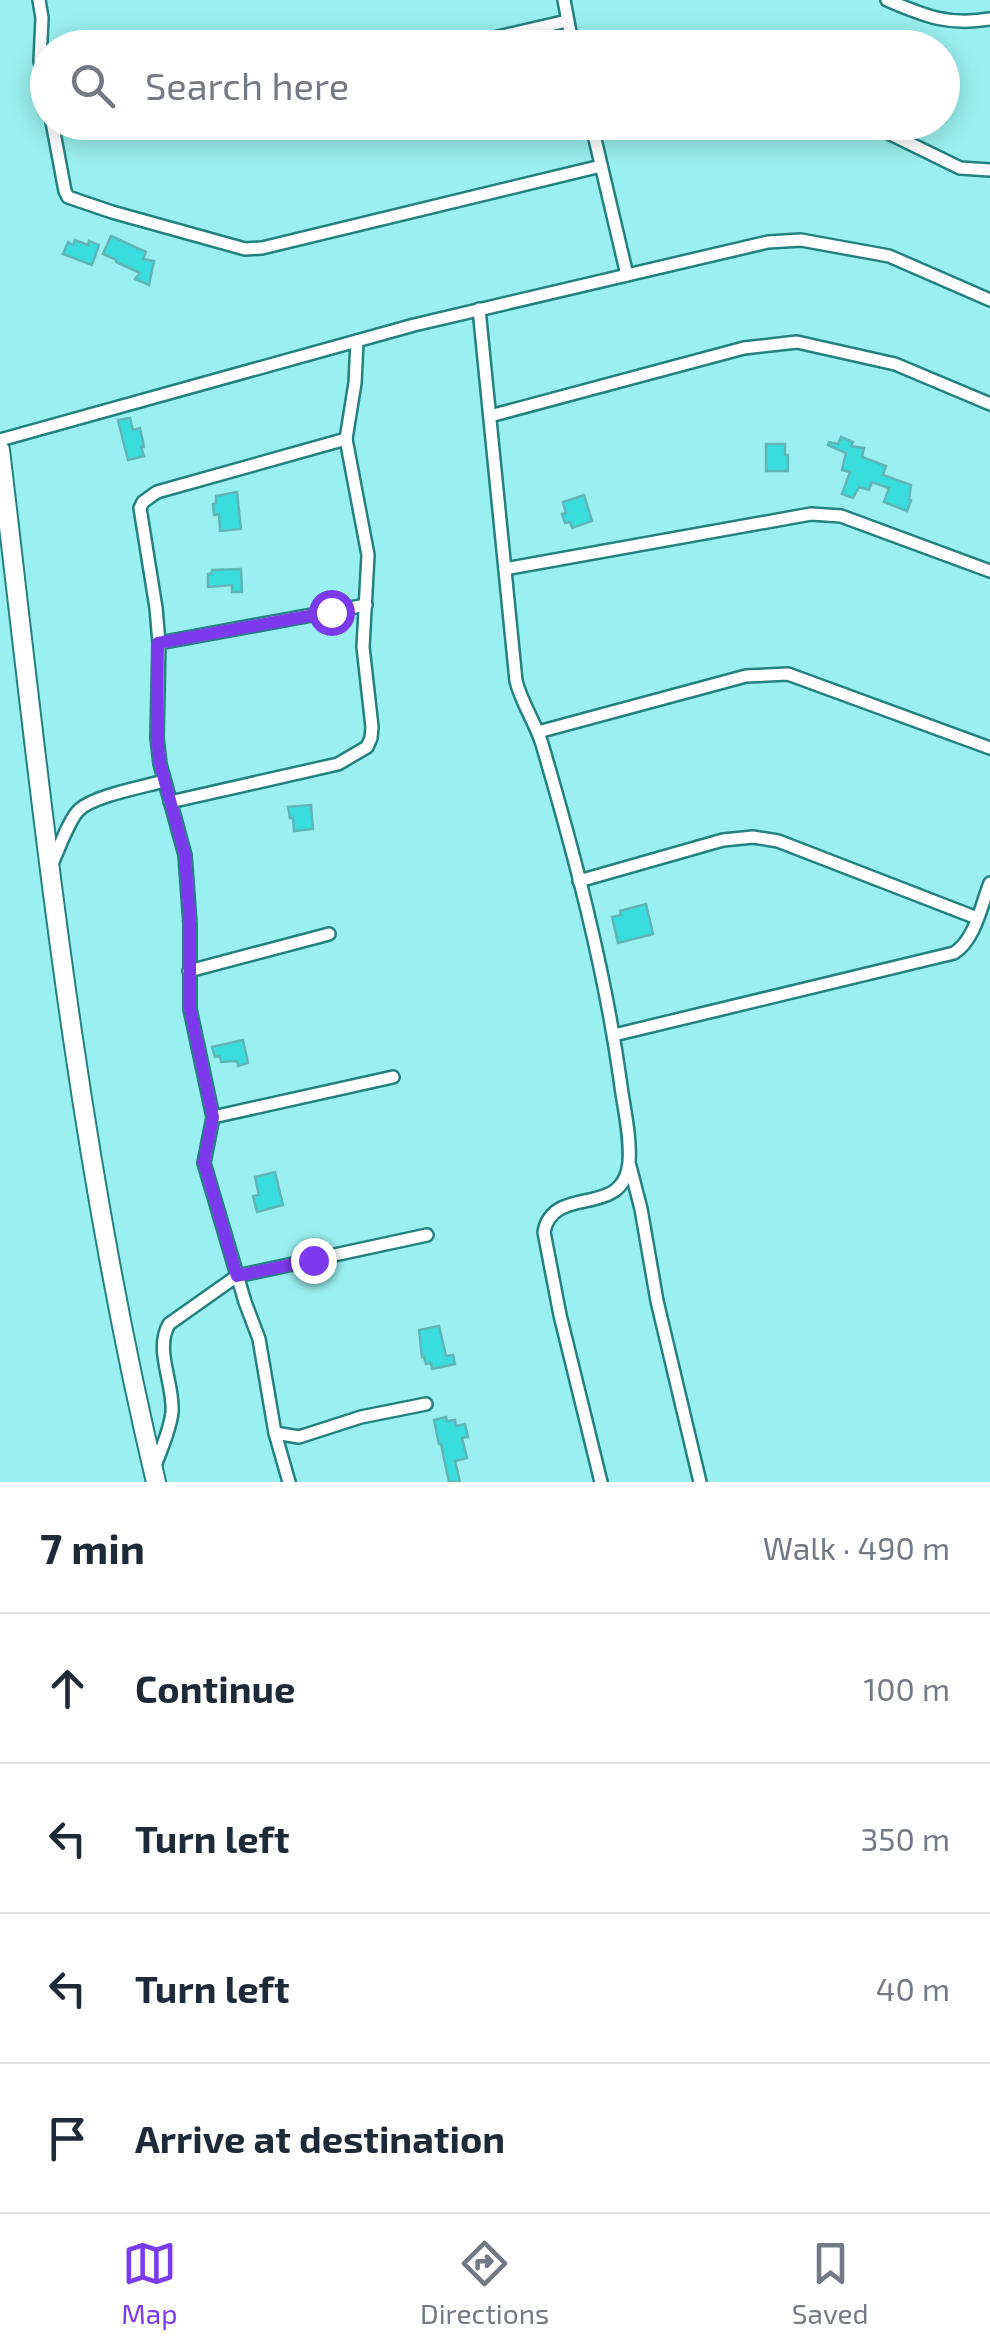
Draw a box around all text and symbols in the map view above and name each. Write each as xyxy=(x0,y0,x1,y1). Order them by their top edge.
search box xyxy=(30,30,960,140)
icon: search xyxy=(65,58,120,113)
text: Search here xyxy=(145,62,349,108)
route start xyxy=(309,590,355,636)
route end xyxy=(291,1238,337,1284)
text: 7 min xyxy=(40,1522,145,1572)
text: Walk · 490 m xyxy=(763,1528,950,1566)
icon: ahead xyxy=(40,1661,95,1716)
text: Continue xyxy=(135,1665,295,1711)
text: 100 m xyxy=(864,1669,950,1707)
icon: left xyxy=(40,1811,95,1866)
text: Turn left xyxy=(135,1815,290,1861)
text: 350 m xyxy=(861,1819,950,1857)
icon: left xyxy=(40,1961,95,2016)
text: Turn left xyxy=(135,1965,290,2011)
text: 40 m xyxy=(876,1969,950,2007)
icon: arrive xyxy=(40,2111,95,2166)
text: Arrive at destination xyxy=(135,2115,505,2161)
tab: Map xyxy=(121,2236,177,2330)
tab: Directions xyxy=(420,2236,549,2330)
tab: Saved xyxy=(792,2236,869,2330)

